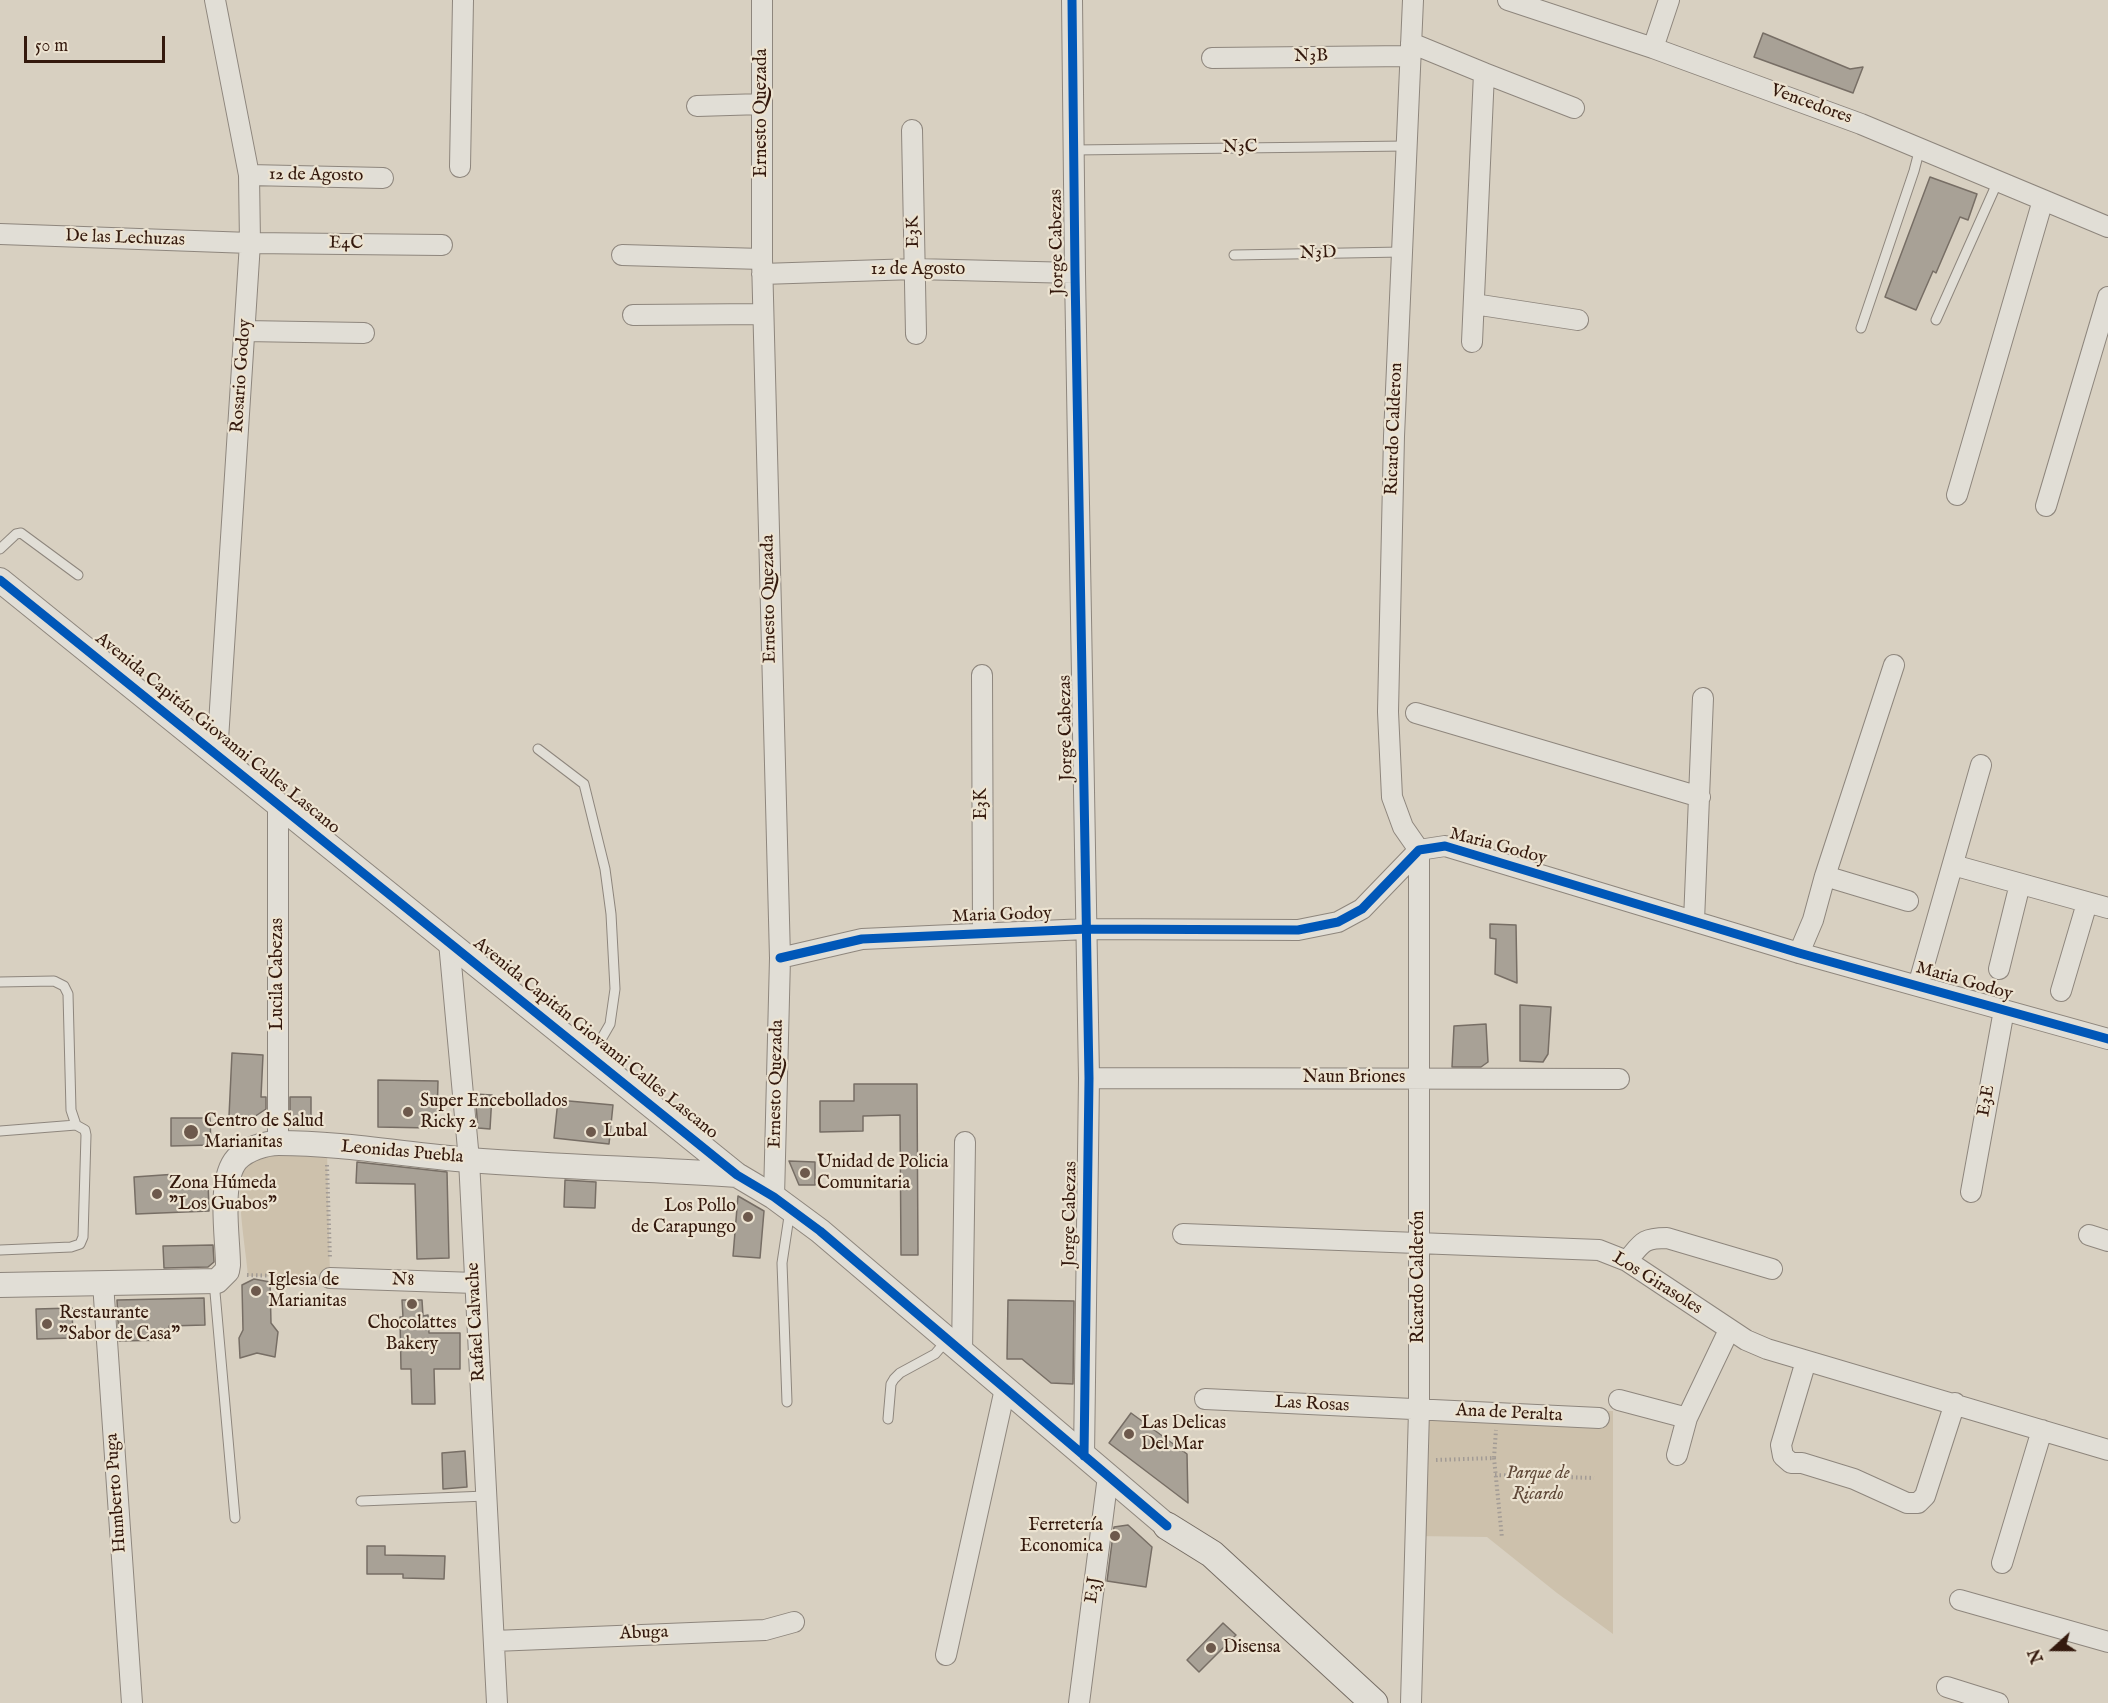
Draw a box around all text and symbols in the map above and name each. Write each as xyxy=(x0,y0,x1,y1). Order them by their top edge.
scale bar xyxy=(27,24,168,62)
text: 50 m xyxy=(35,35,68,58)
street label: N3B xyxy=(1294,46,1328,68)
street label: Ernesto Quezada xyxy=(751,49,773,177)
street label: Vencedores xyxy=(1767,80,1855,130)
street label: N3C xyxy=(1222,137,1258,159)
street label: 12 de Agosto xyxy=(269,164,363,188)
street label: Jorge Cabezas xyxy=(1046,189,1070,295)
street label: E3K xyxy=(903,216,925,248)
street label: De las Lechuzas xyxy=(65,226,185,252)
street label: E4C xyxy=(329,233,363,255)
street label: N3D xyxy=(1299,243,1337,265)
street label: 12 de Agosto xyxy=(871,259,965,281)
street label: Rosario Godoy xyxy=(227,318,257,434)
street label: Ricardo Calderon xyxy=(1382,362,1408,496)
street label: Ernesto Quezada xyxy=(758,534,782,664)
street label: Avenida Capitán Giovanni Calles Lascano xyxy=(90,628,344,840)
street label: Jorge Cabezas xyxy=(1055,675,1079,781)
street label: E3K xyxy=(971,788,993,820)
street label: Maria Godoy xyxy=(1447,824,1549,870)
street label: Maria Godoy xyxy=(952,903,1052,929)
street label: Lucila Cabezas xyxy=(267,918,289,1030)
street label: Avenida Capitán Giovanni Calles Lascano xyxy=(468,933,722,1145)
street label: Maria Godoy xyxy=(1913,958,2015,1006)
street label: Ernesto Quezada xyxy=(765,1019,789,1149)
street label: Naun Briones xyxy=(1303,1067,1405,1089)
street label: E3E xyxy=(1974,1084,2000,1118)
place label: Super Encebollados Ricky 2 xyxy=(420,1091,568,1134)
marker: Super Encebollados Ricky 2 xyxy=(401,1105,415,1119)
place label: Centro de Salud Marianitas xyxy=(204,1111,324,1154)
place label: Lubal xyxy=(603,1121,647,1143)
marker: Centro de Salud Marianitas xyxy=(182,1123,200,1141)
marker: Lubal xyxy=(584,1125,598,1139)
street label: Leonidas Puebla xyxy=(340,1137,464,1169)
place label: Unidad de Policia Comunitaria xyxy=(817,1152,948,1194)
street label: Jorge Cabezas xyxy=(1059,1161,1083,1267)
marker: Unidad de Policia Comunitaria xyxy=(798,1166,812,1180)
place label: Zona Húmeda "Los Guabos" xyxy=(169,1173,277,1216)
marker: Zona Húmeda "Los Guabos" xyxy=(150,1187,164,1201)
place label: Los Pollo de Carapungo xyxy=(631,1196,736,1238)
marker: Los Pollo de Carapungo xyxy=(741,1210,755,1224)
street label: Ricardo Calderón xyxy=(1408,1211,1430,1343)
street label: Los Girasoles xyxy=(1608,1248,1706,1320)
street label: Rafael Calvache xyxy=(463,1262,491,1382)
place label: Iglesia de Marianitas xyxy=(268,1270,347,1312)
street label: N8 xyxy=(391,1270,415,1292)
marker: Iglesia de Marianitas xyxy=(249,1284,263,1298)
marker: Chocolattes Bakery xyxy=(405,1297,419,1311)
place label: Restaurante "Sabor de Casa" xyxy=(59,1303,180,1346)
place label: Chocolattes Bakery xyxy=(367,1313,457,1356)
marker: Restaurante "Sabor de Casa" xyxy=(40,1317,54,1331)
street label: Las Rosas xyxy=(1274,1392,1350,1418)
street label: Ana de Peralta xyxy=(1455,1400,1563,1428)
place label: Las Delicas Del Mar xyxy=(1141,1413,1226,1456)
marker: Las Delicas Del Mar xyxy=(1122,1427,1136,1441)
street label: Humberto Puga xyxy=(102,1432,132,1554)
park label: Parque de Ricardo xyxy=(1506,1463,1570,1506)
place label: Ferretería Economica xyxy=(1020,1515,1103,1558)
marker: Ferretería Economica xyxy=(1108,1529,1122,1543)
street label: E3J xyxy=(1081,1575,1107,1605)
north arrow xyxy=(2024,1619,2084,1679)
street label: Abuga xyxy=(619,1622,669,1646)
place label: Disensa xyxy=(1223,1637,1281,1659)
marker: Disensa xyxy=(1204,1641,1218,1655)
text: N xyxy=(2025,1645,2049,1665)

